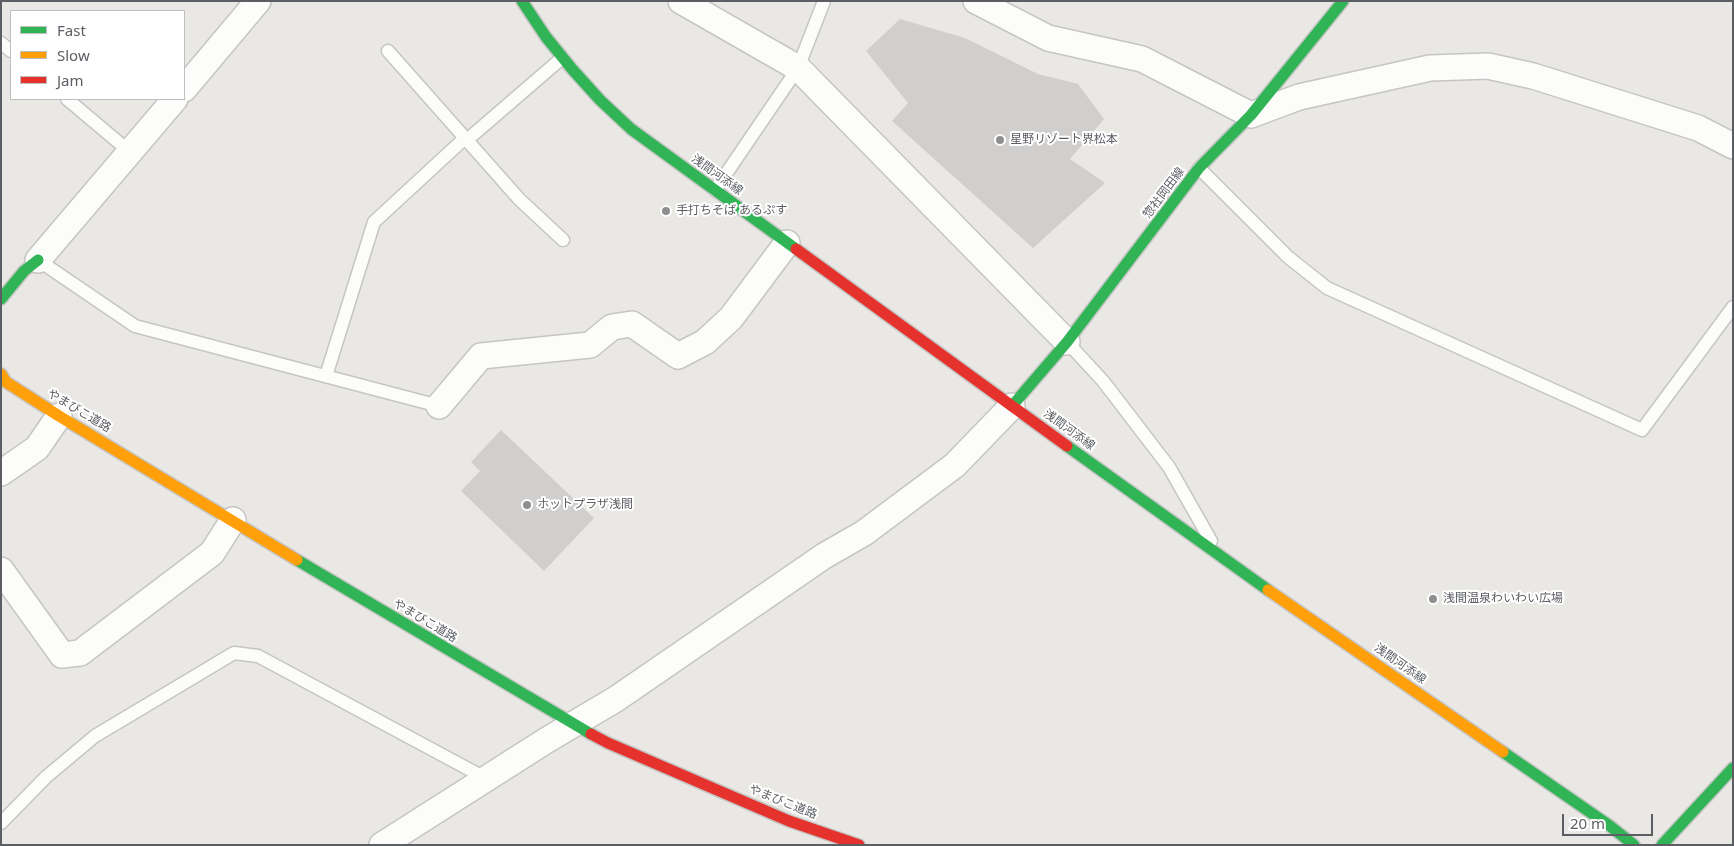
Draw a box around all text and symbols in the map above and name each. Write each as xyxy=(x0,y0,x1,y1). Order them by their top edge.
legend xyxy=(10,10,185,100)
text: Fast xyxy=(57,20,86,40)
text: Slow xyxy=(57,45,90,65)
text: Jam xyxy=(57,70,84,90)
place label: 星野リゾート界松本 xyxy=(1010,133,1118,147)
marker: 星野リゾート界松本 xyxy=(994,134,1006,146)
street label: 浅間河添線 xyxy=(688,152,746,198)
street label: 惣社岡田線 xyxy=(1140,165,1188,221)
place label: 手打ちそば あるぷす xyxy=(676,204,787,218)
marker: 手打ちそば あるぷす xyxy=(660,205,672,217)
street label: やまびこ道路 xyxy=(44,386,114,436)
street label: 浅間河添線 xyxy=(1040,407,1098,453)
place label: ホットプラザ浅間 xyxy=(537,498,633,512)
marker: ホットプラザ浅間 xyxy=(521,499,533,511)
place label: 浅間温泉わいわい広場 xyxy=(1443,592,1563,606)
marker: 浅間温泉わいわい広場 xyxy=(1427,593,1439,605)
street label: やまびこ道路 xyxy=(390,596,460,646)
street label: 浅間河添線 xyxy=(1371,641,1429,687)
street label: やまびこ道路 xyxy=(747,782,819,822)
scale bar xyxy=(1564,804,1655,836)
text: 20 m xyxy=(1570,813,1605,833)

